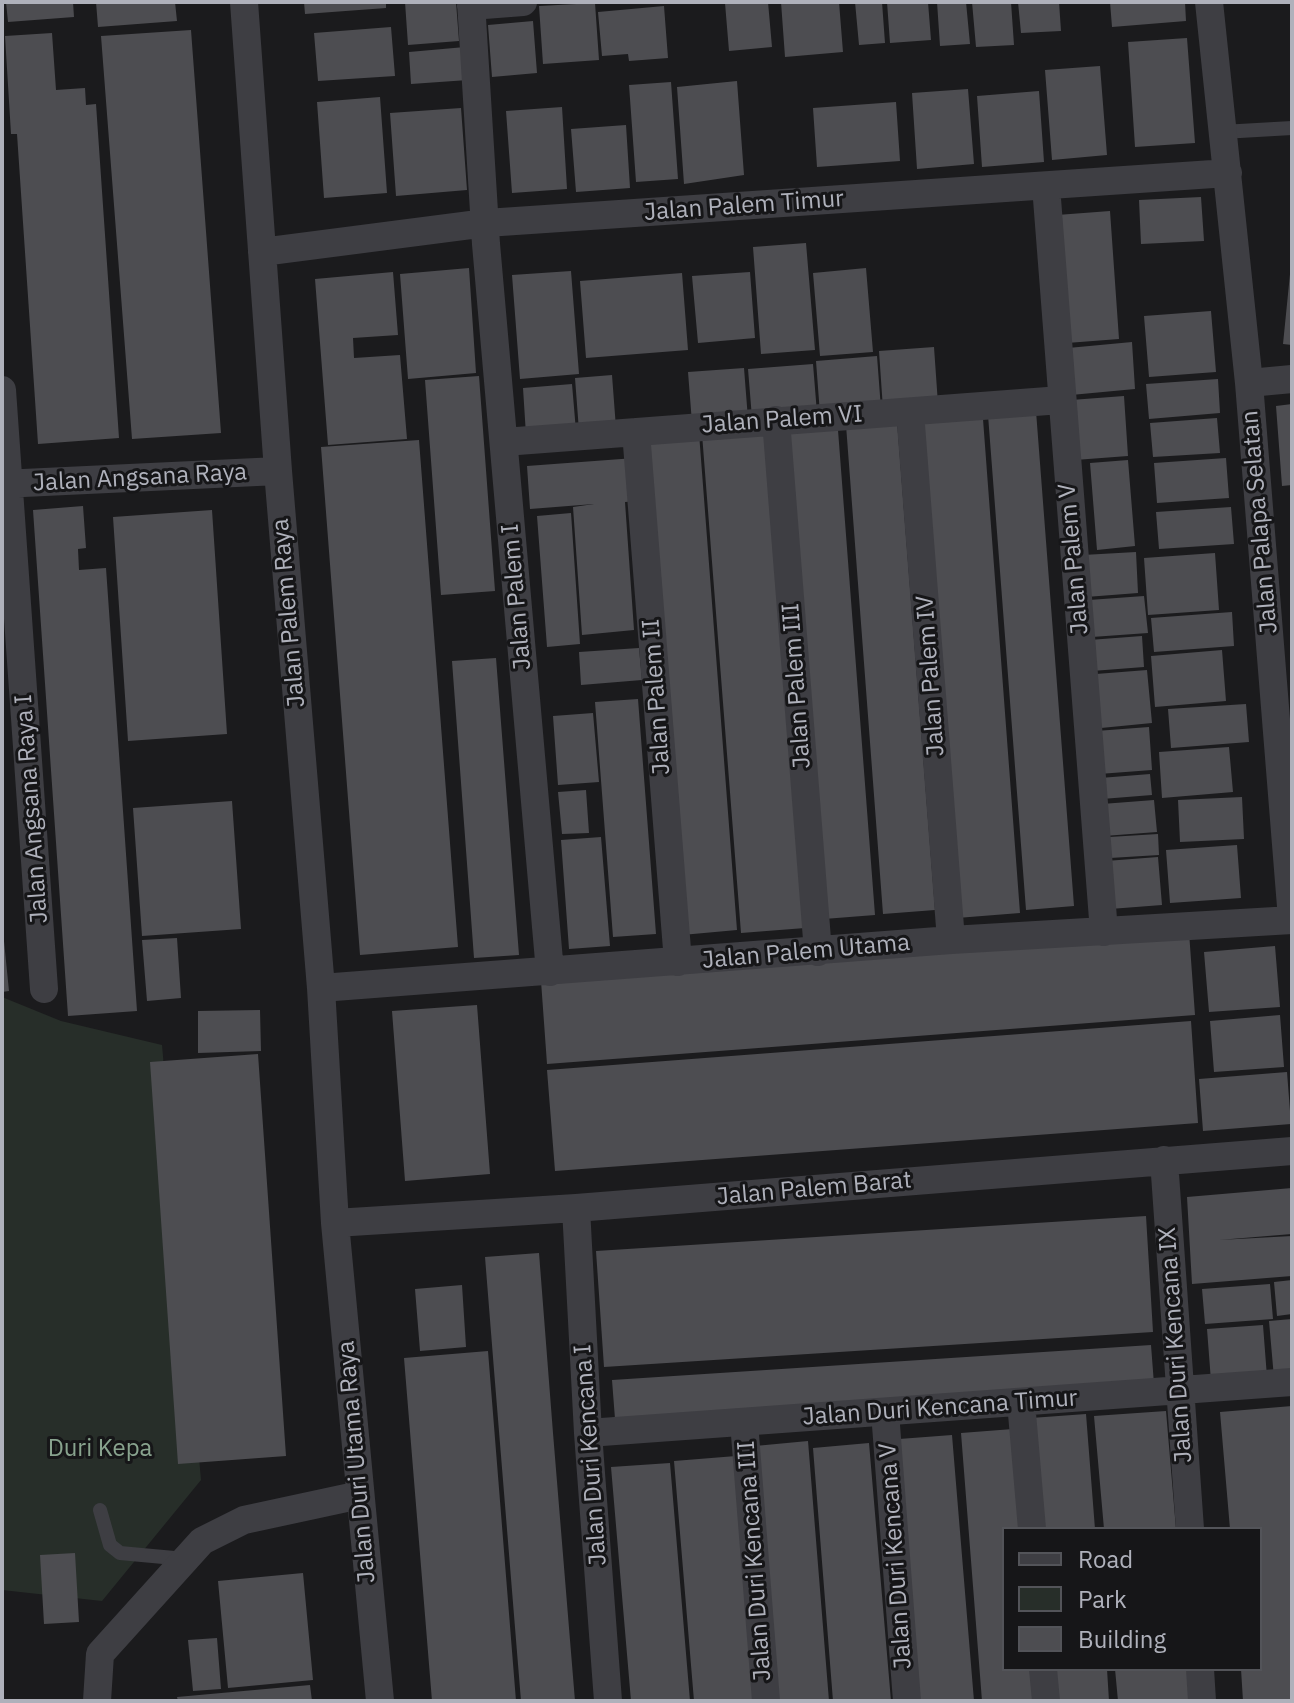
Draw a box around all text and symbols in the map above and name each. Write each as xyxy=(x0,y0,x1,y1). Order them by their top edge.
street label: Jalan Palem Timur xyxy=(643,185,845,227)
street label: Jalan Palem VI xyxy=(701,400,863,440)
street label: Jalan Palapa Selatan xyxy=(1236,409,1284,635)
street label: Jalan Angsana Raya xyxy=(32,458,248,498)
street label: Jalan Palem V xyxy=(1053,482,1095,636)
street label: Jalan Palem Raya xyxy=(266,517,312,709)
street label: Jalan Palem I xyxy=(496,523,538,671)
street label: Jalan Palem IV xyxy=(911,595,951,757)
street label: Jalan Palem III xyxy=(777,602,817,770)
street label: Jalan Palem II xyxy=(637,618,677,776)
street label: Jalan Angsana Raya I xyxy=(10,694,54,924)
street label: Jalan Palem Utama xyxy=(701,929,911,975)
street label: Jalan Palem Barat xyxy=(715,1166,913,1212)
street label: Jalan Duri Kencana IX xyxy=(1153,1226,1199,1464)
street label: Jalan Duri Utama Raya xyxy=(332,1340,382,1584)
street label: Jalan Duri Kencana I xyxy=(569,1343,613,1567)
street label: Jalan Duri Kencana Timur xyxy=(802,1384,1078,1432)
park label: Duri Kepa xyxy=(48,1435,152,1463)
street label: Jalan Duri Kencana III xyxy=(732,1440,778,1682)
street label: Jalan Duri Kencana V xyxy=(874,1442,918,1670)
legend xyxy=(1002,1527,1262,1671)
text: Road xyxy=(1078,1543,1133,1575)
text: Park xyxy=(1078,1583,1127,1615)
text: Building xyxy=(1078,1623,1166,1655)

